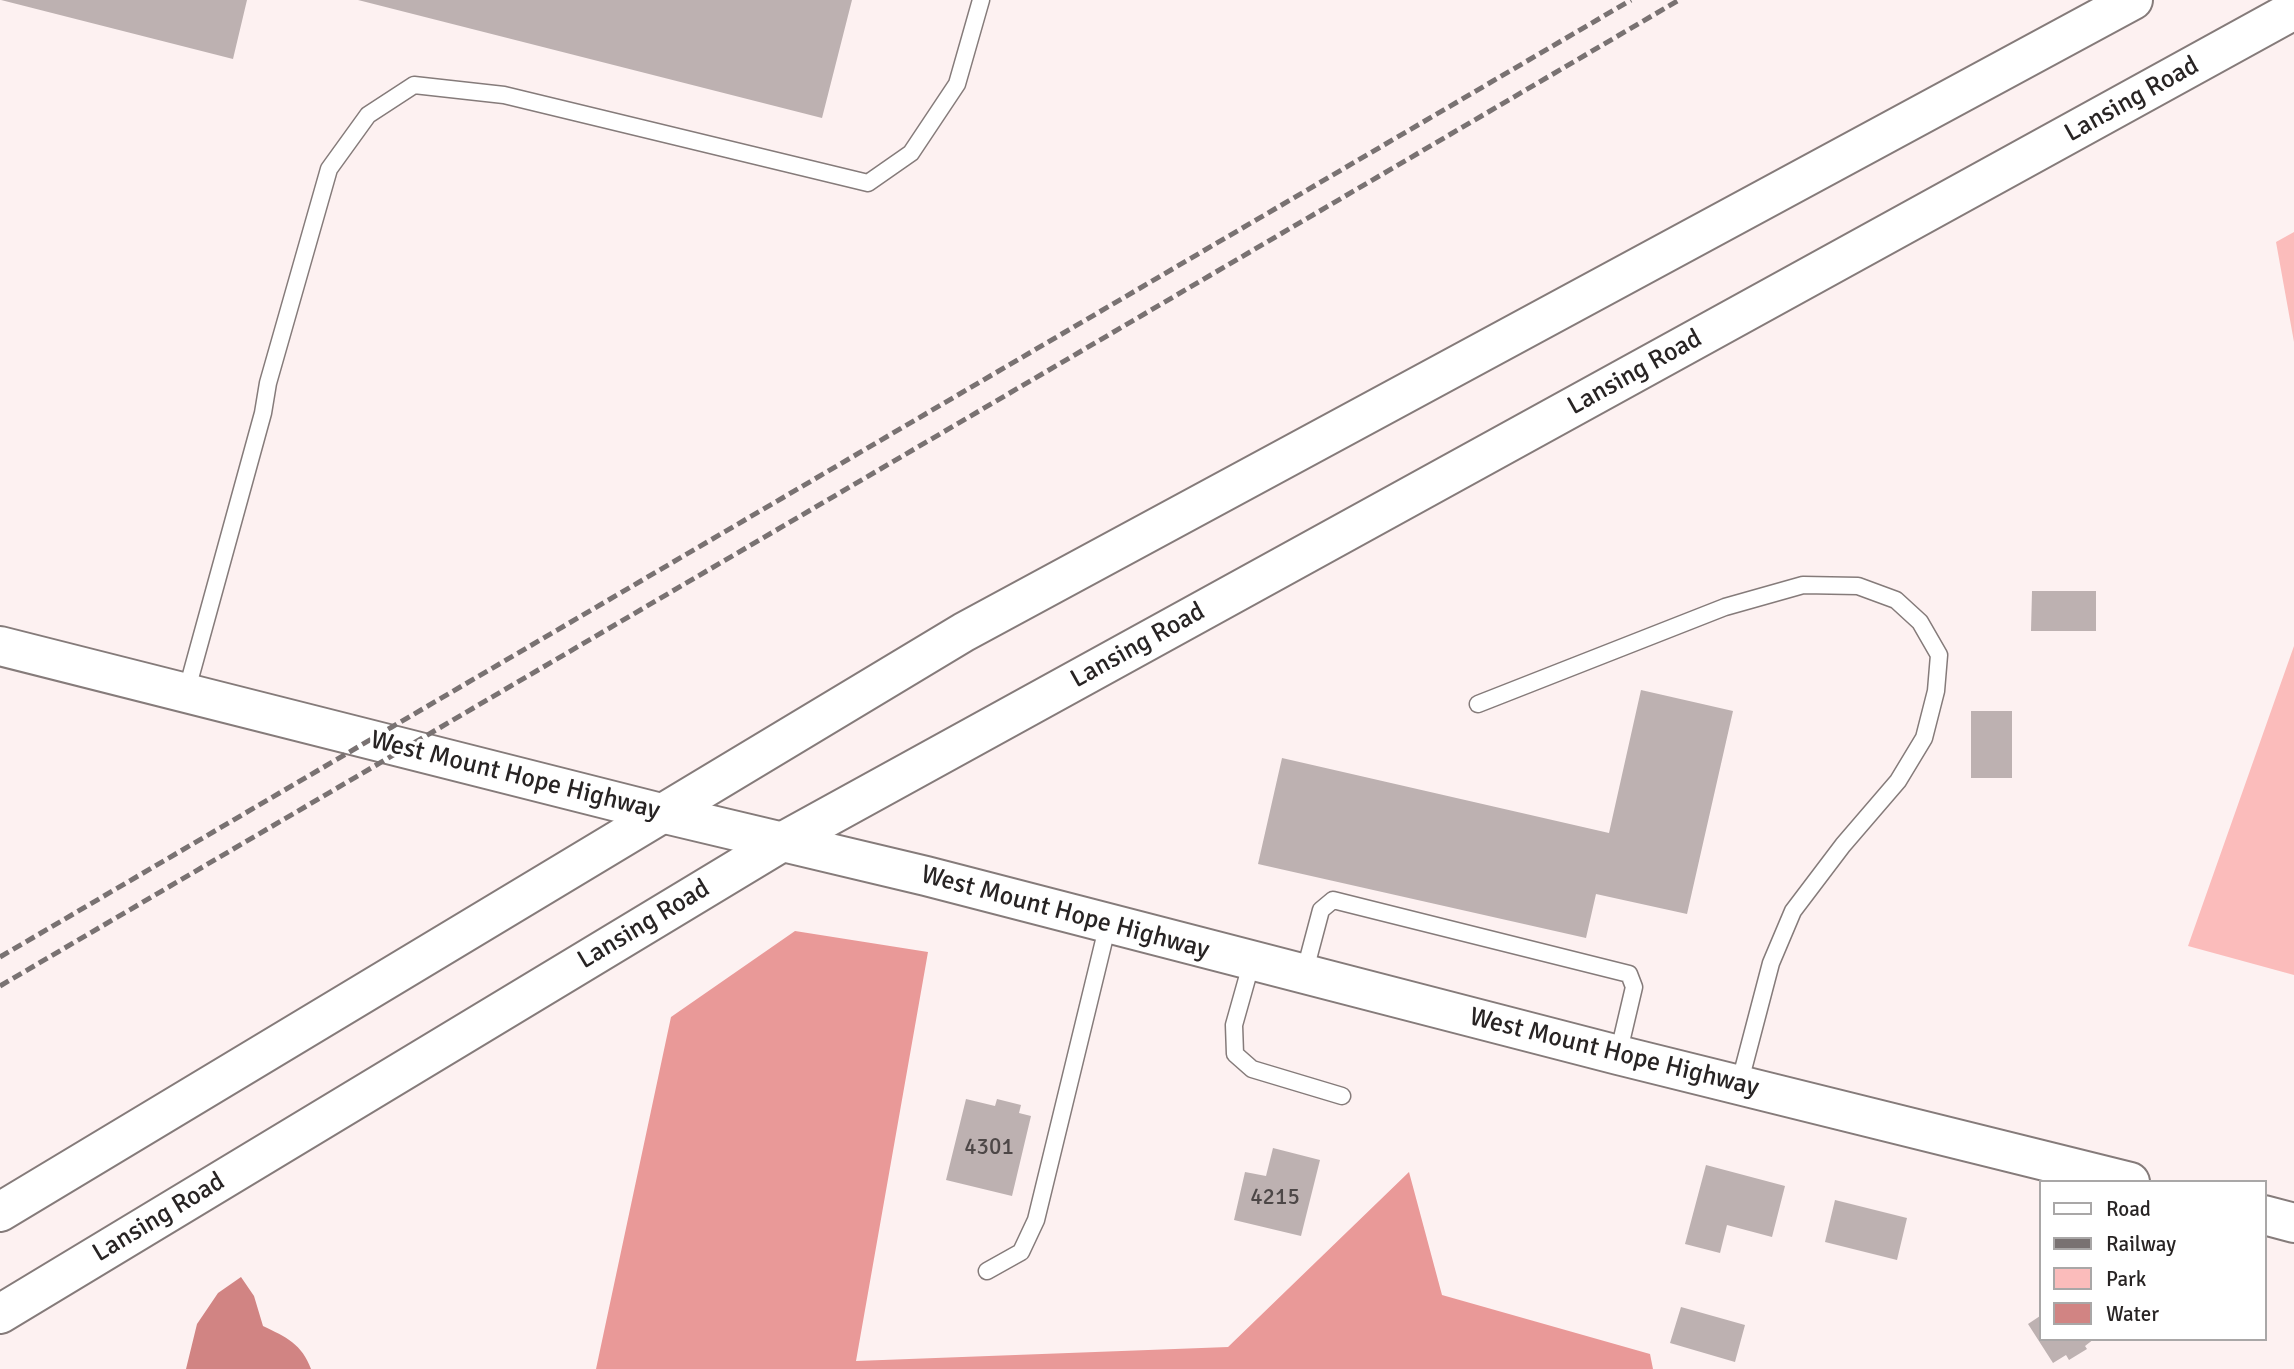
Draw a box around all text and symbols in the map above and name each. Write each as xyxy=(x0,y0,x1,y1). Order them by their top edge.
street label: Lansing Road xyxy=(2060,50,2204,150)
street label: Lansing Road xyxy=(1563,323,1707,423)
street label: Lansing Road xyxy=(1066,596,1210,696)
street label: West Mount Hope Highway xyxy=(367,725,663,827)
street label: West Mount Hope Highway xyxy=(917,859,1213,967)
street label: Lansing Road xyxy=(572,873,716,977)
street label: West Mount Hope Highway xyxy=(1466,1002,1762,1104)
house number: 4301 xyxy=(964,1134,1014,1162)
street label: Lansing Road xyxy=(87,1166,231,1270)
legend xyxy=(2038,1180,2266,1341)
house number: 4215 xyxy=(1250,1184,1300,1212)
text: Road xyxy=(2106,1196,2151,1222)
text: Railway xyxy=(2106,1231,2176,1257)
text: Park xyxy=(2106,1266,2146,1292)
text: Water xyxy=(2106,1301,2159,1327)

